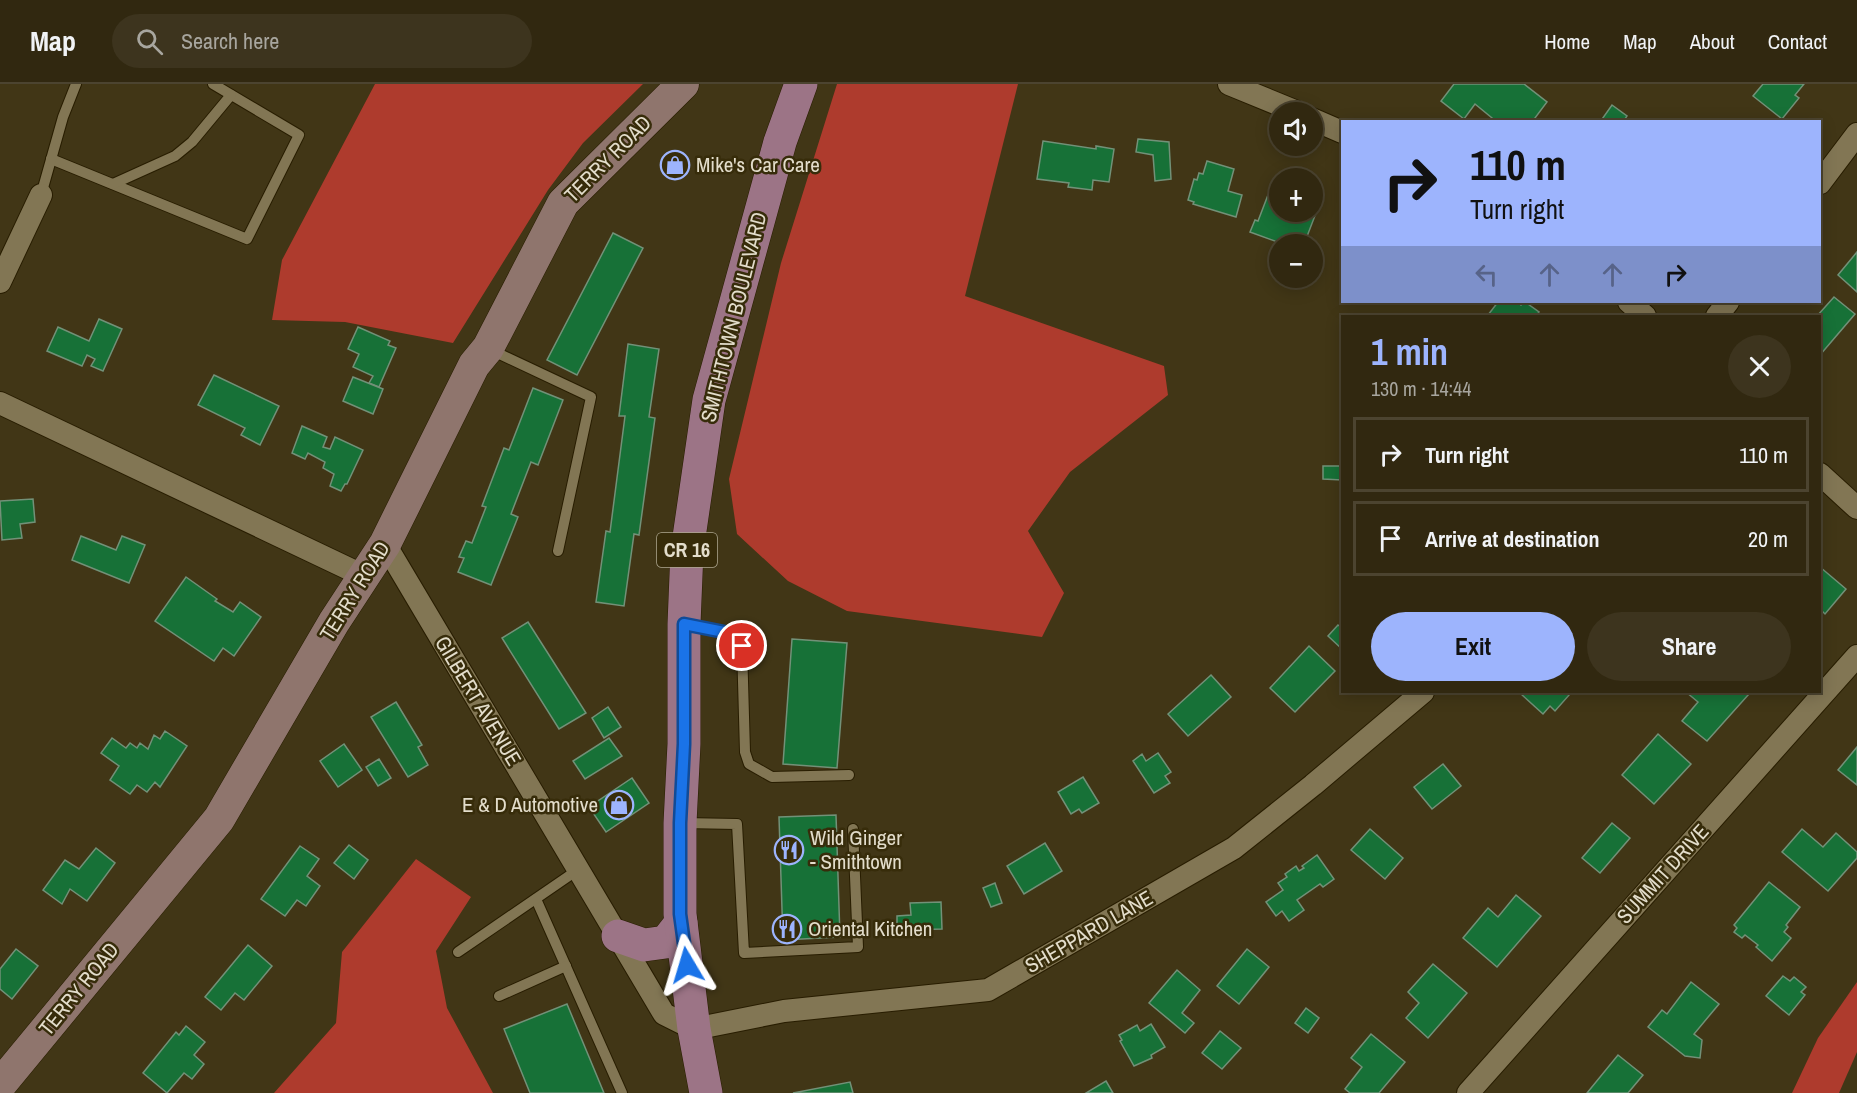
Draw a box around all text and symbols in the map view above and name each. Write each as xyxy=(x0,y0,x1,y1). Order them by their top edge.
search box xyxy=(112,14,532,68)
text: Map xyxy=(30,22,76,60)
icon: search xyxy=(133,25,166,58)
text: Search here xyxy=(181,26,279,56)
text: Home xyxy=(1544,27,1590,56)
text: Map xyxy=(1623,27,1657,56)
text: About xyxy=(1690,27,1735,56)
text: Contact xyxy=(1768,27,1827,56)
map controls xyxy=(1269,102,1323,288)
button: sound xyxy=(1269,102,1323,156)
street label: TERRY ROAD xyxy=(558,109,658,209)
text: 110 m xyxy=(1470,137,1566,193)
icon: right xyxy=(1371,144,1449,222)
shop icon: Mike's Car Care xyxy=(659,149,691,181)
place label: Mike's Car Care xyxy=(696,150,820,179)
button: + xyxy=(1269,168,1323,222)
text: Turn right xyxy=(1470,191,1564,227)
street label: SMITHTOWN BOULEVARD xyxy=(693,209,774,425)
button: − xyxy=(1269,234,1323,288)
icon: left xyxy=(1470,258,1503,291)
icon: ahead xyxy=(1533,258,1566,291)
icon: ahead xyxy=(1596,258,1629,291)
icon: right xyxy=(1659,258,1692,291)
text: 1 min xyxy=(1371,328,1448,376)
button: close xyxy=(1728,335,1791,398)
text: 130 m · 14:44 xyxy=(1371,375,1471,402)
icon: right xyxy=(1374,438,1407,471)
text: Turn right xyxy=(1425,440,1509,470)
text: 110 m xyxy=(1739,440,1788,470)
icon: arrive xyxy=(1374,522,1407,555)
text: Arrive at destination xyxy=(1425,524,1599,554)
text: 20 m xyxy=(1748,524,1788,554)
road number: CR 16 xyxy=(657,533,717,567)
street label: TERRY ROAD xyxy=(313,535,397,646)
button: Exit xyxy=(1371,612,1575,681)
button: Share xyxy=(1587,612,1791,681)
pin xyxy=(716,620,767,671)
icon: arrive xyxy=(725,629,758,662)
street label: GILBERT AVENUE xyxy=(428,630,529,771)
shop icon: E & D Automotive xyxy=(603,789,635,821)
place label: E & D Automotive xyxy=(462,790,598,819)
street label: SUMMIT DRIVE xyxy=(1610,817,1715,930)
place label: Wild Ginger - Smithtown xyxy=(810,823,902,876)
restaurant icon: Wild Ginger - Smithtown xyxy=(773,834,805,866)
street label: SHEPPARD LANE xyxy=(1019,883,1158,980)
restaurant icon: Oriental Kitchen xyxy=(771,913,803,945)
place label: Oriental Kitchen xyxy=(808,914,932,943)
position arrow xyxy=(655,933,719,997)
street label: TERRY ROAD xyxy=(32,936,125,1041)

